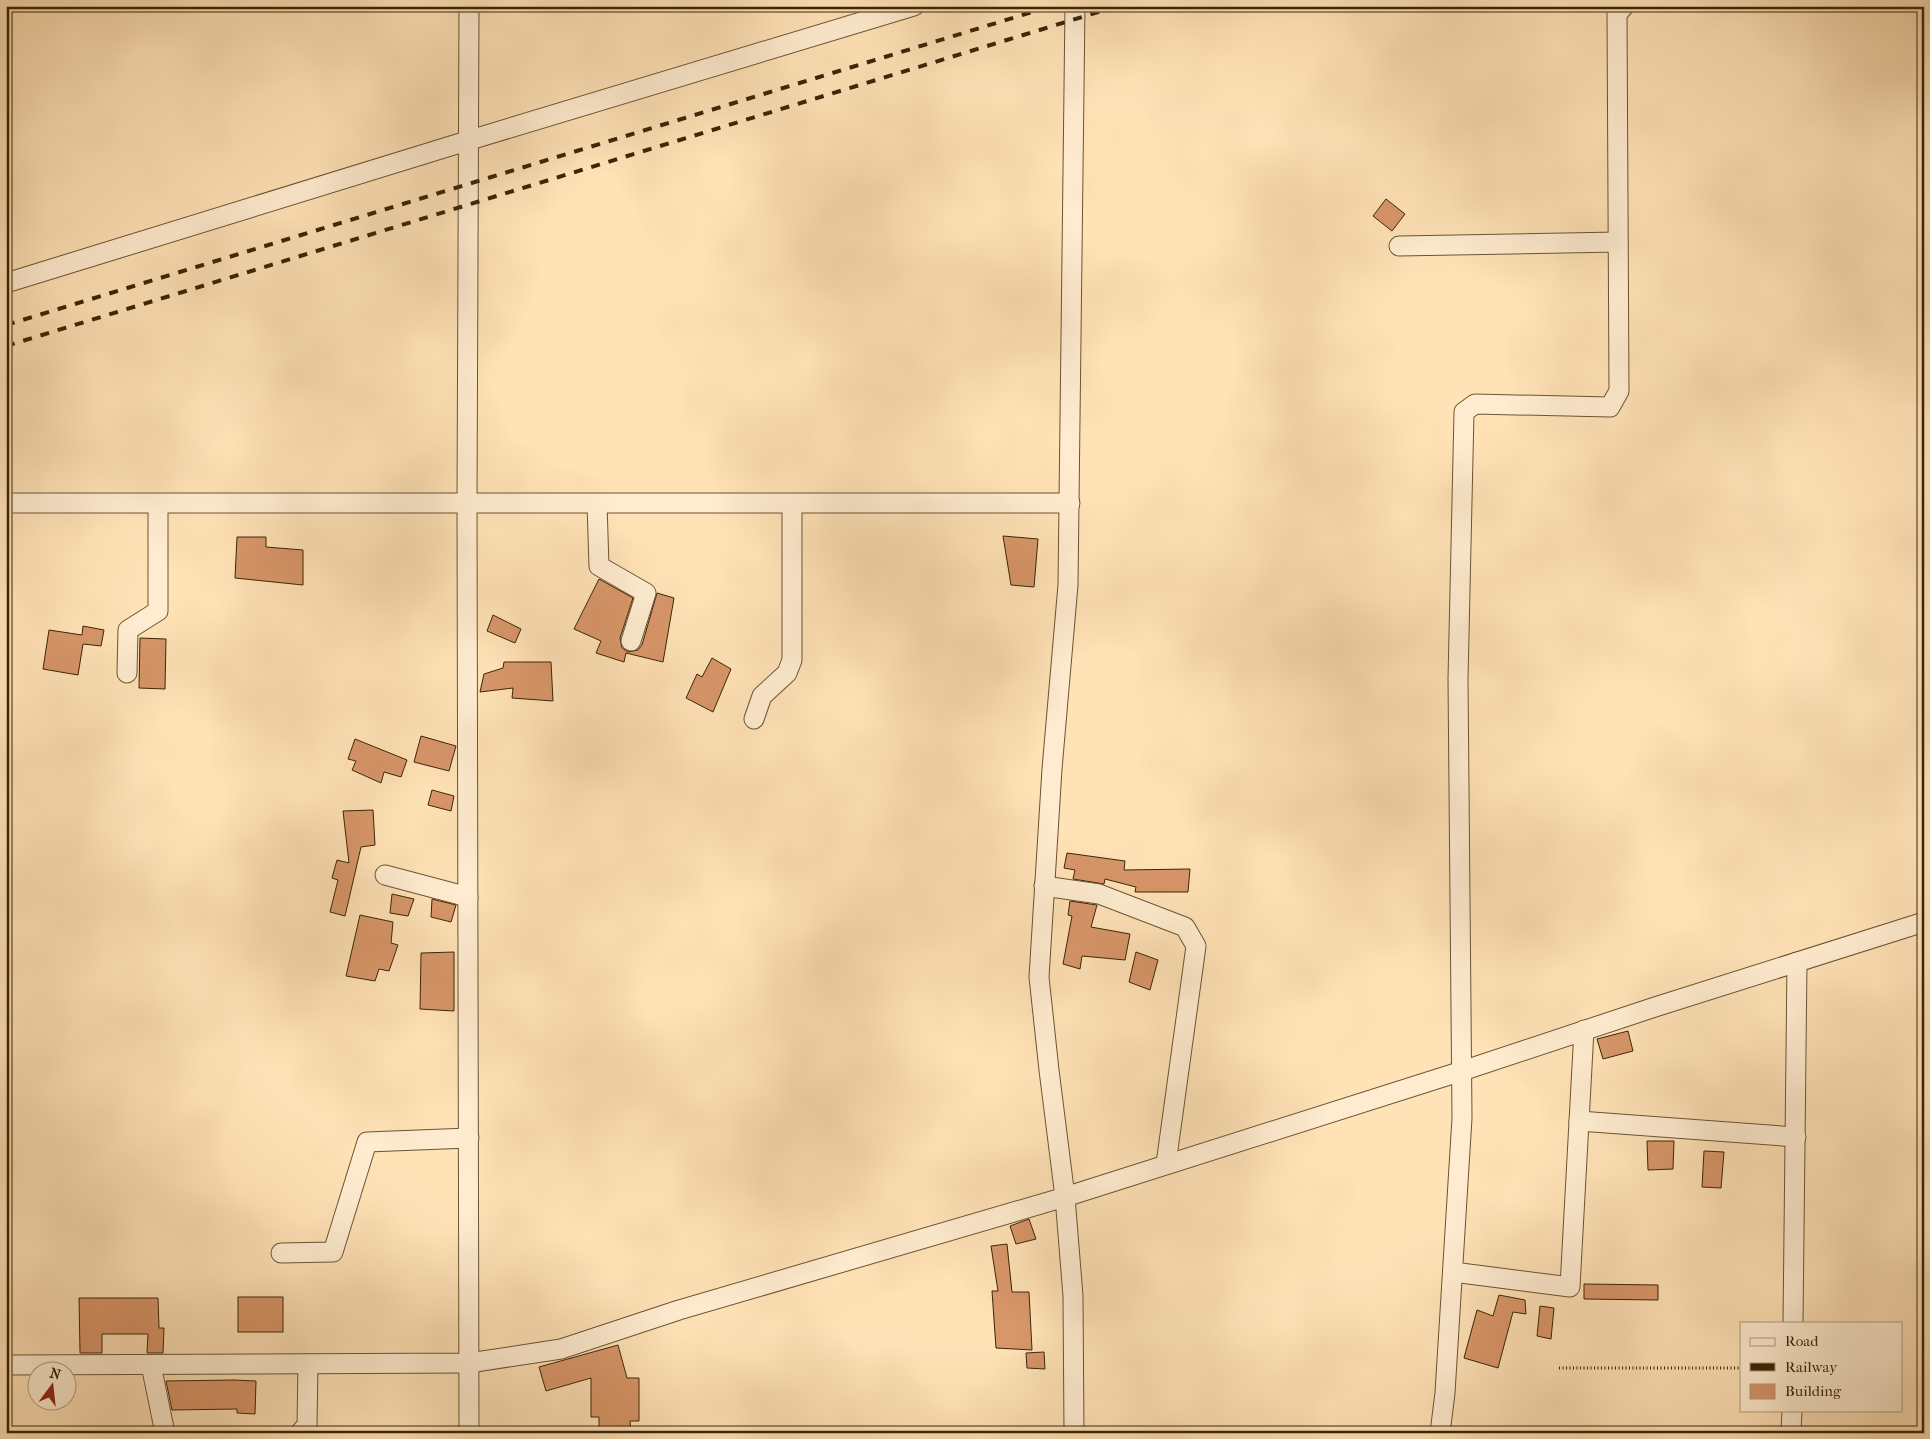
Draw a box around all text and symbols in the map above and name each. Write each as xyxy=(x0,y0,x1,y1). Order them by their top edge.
legend xyxy=(1740,1322,1902,1412)
text: Road xyxy=(1785,1332,1819,1350)
text: Railway xyxy=(1785,1358,1838,1376)
north arrow xyxy=(28,1362,78,1412)
text: N xyxy=(48,1364,63,1384)
text: Building xyxy=(1785,1382,1842,1400)

